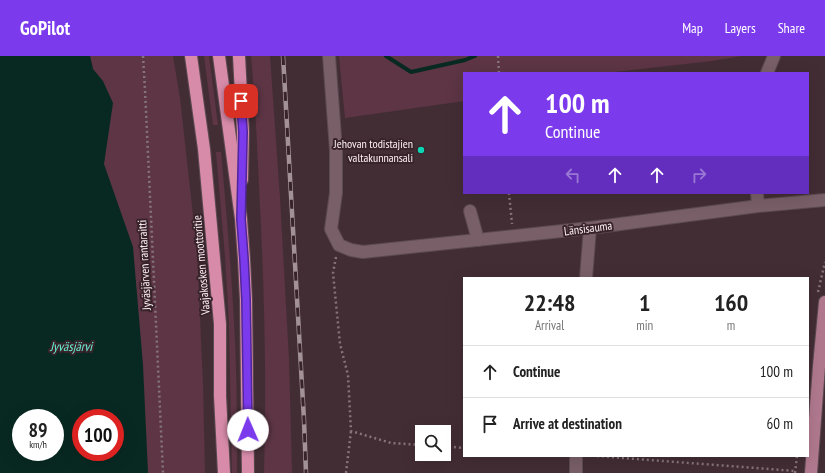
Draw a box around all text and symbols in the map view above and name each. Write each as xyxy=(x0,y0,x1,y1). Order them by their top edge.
text: GoPilot xyxy=(20,16,70,40)
text: Map xyxy=(682,19,703,37)
text: Layers xyxy=(725,19,756,37)
text: Share xyxy=(778,19,805,37)
pin xyxy=(224,84,258,118)
text: 100 m xyxy=(545,84,609,121)
icon: ahead xyxy=(479,88,531,140)
icon: arrive xyxy=(230,90,252,112)
text: Continue xyxy=(545,120,600,143)
place label: Jehovan todistajien valtakunnansali xyxy=(333,136,413,165)
marker: Jehovan todistajien valtakunnansali xyxy=(416,145,426,155)
icon: left xyxy=(562,164,584,186)
icon: ahead xyxy=(604,164,626,186)
icon: ahead xyxy=(646,164,668,186)
icon: right xyxy=(688,164,710,186)
street label: Vaajakosken moottoritie xyxy=(189,215,213,316)
street label: Länsisauma xyxy=(563,218,613,238)
street label: Jyväsjärven rantaraitti xyxy=(134,219,154,312)
text: 22:48 xyxy=(524,287,576,318)
text: 1 xyxy=(639,287,650,318)
text: 160 xyxy=(714,287,748,318)
text: Arrival xyxy=(535,317,564,334)
text: min xyxy=(636,317,653,334)
text: m xyxy=(727,317,735,334)
water label: Jyväsjärvi xyxy=(49,338,94,355)
icon: ahead xyxy=(479,361,501,383)
text: Continue xyxy=(513,362,560,381)
text: 100 m xyxy=(760,362,793,381)
speed limit sign: 100 xyxy=(72,409,124,461)
position arrow xyxy=(227,409,269,451)
icon: arrive xyxy=(479,413,501,435)
text: Arrive at destination xyxy=(513,414,622,433)
text: 60 m xyxy=(767,414,793,433)
text: 89 xyxy=(28,417,48,443)
map controls xyxy=(415,425,451,461)
button: search xyxy=(415,425,451,461)
text: km/h xyxy=(29,438,47,451)

